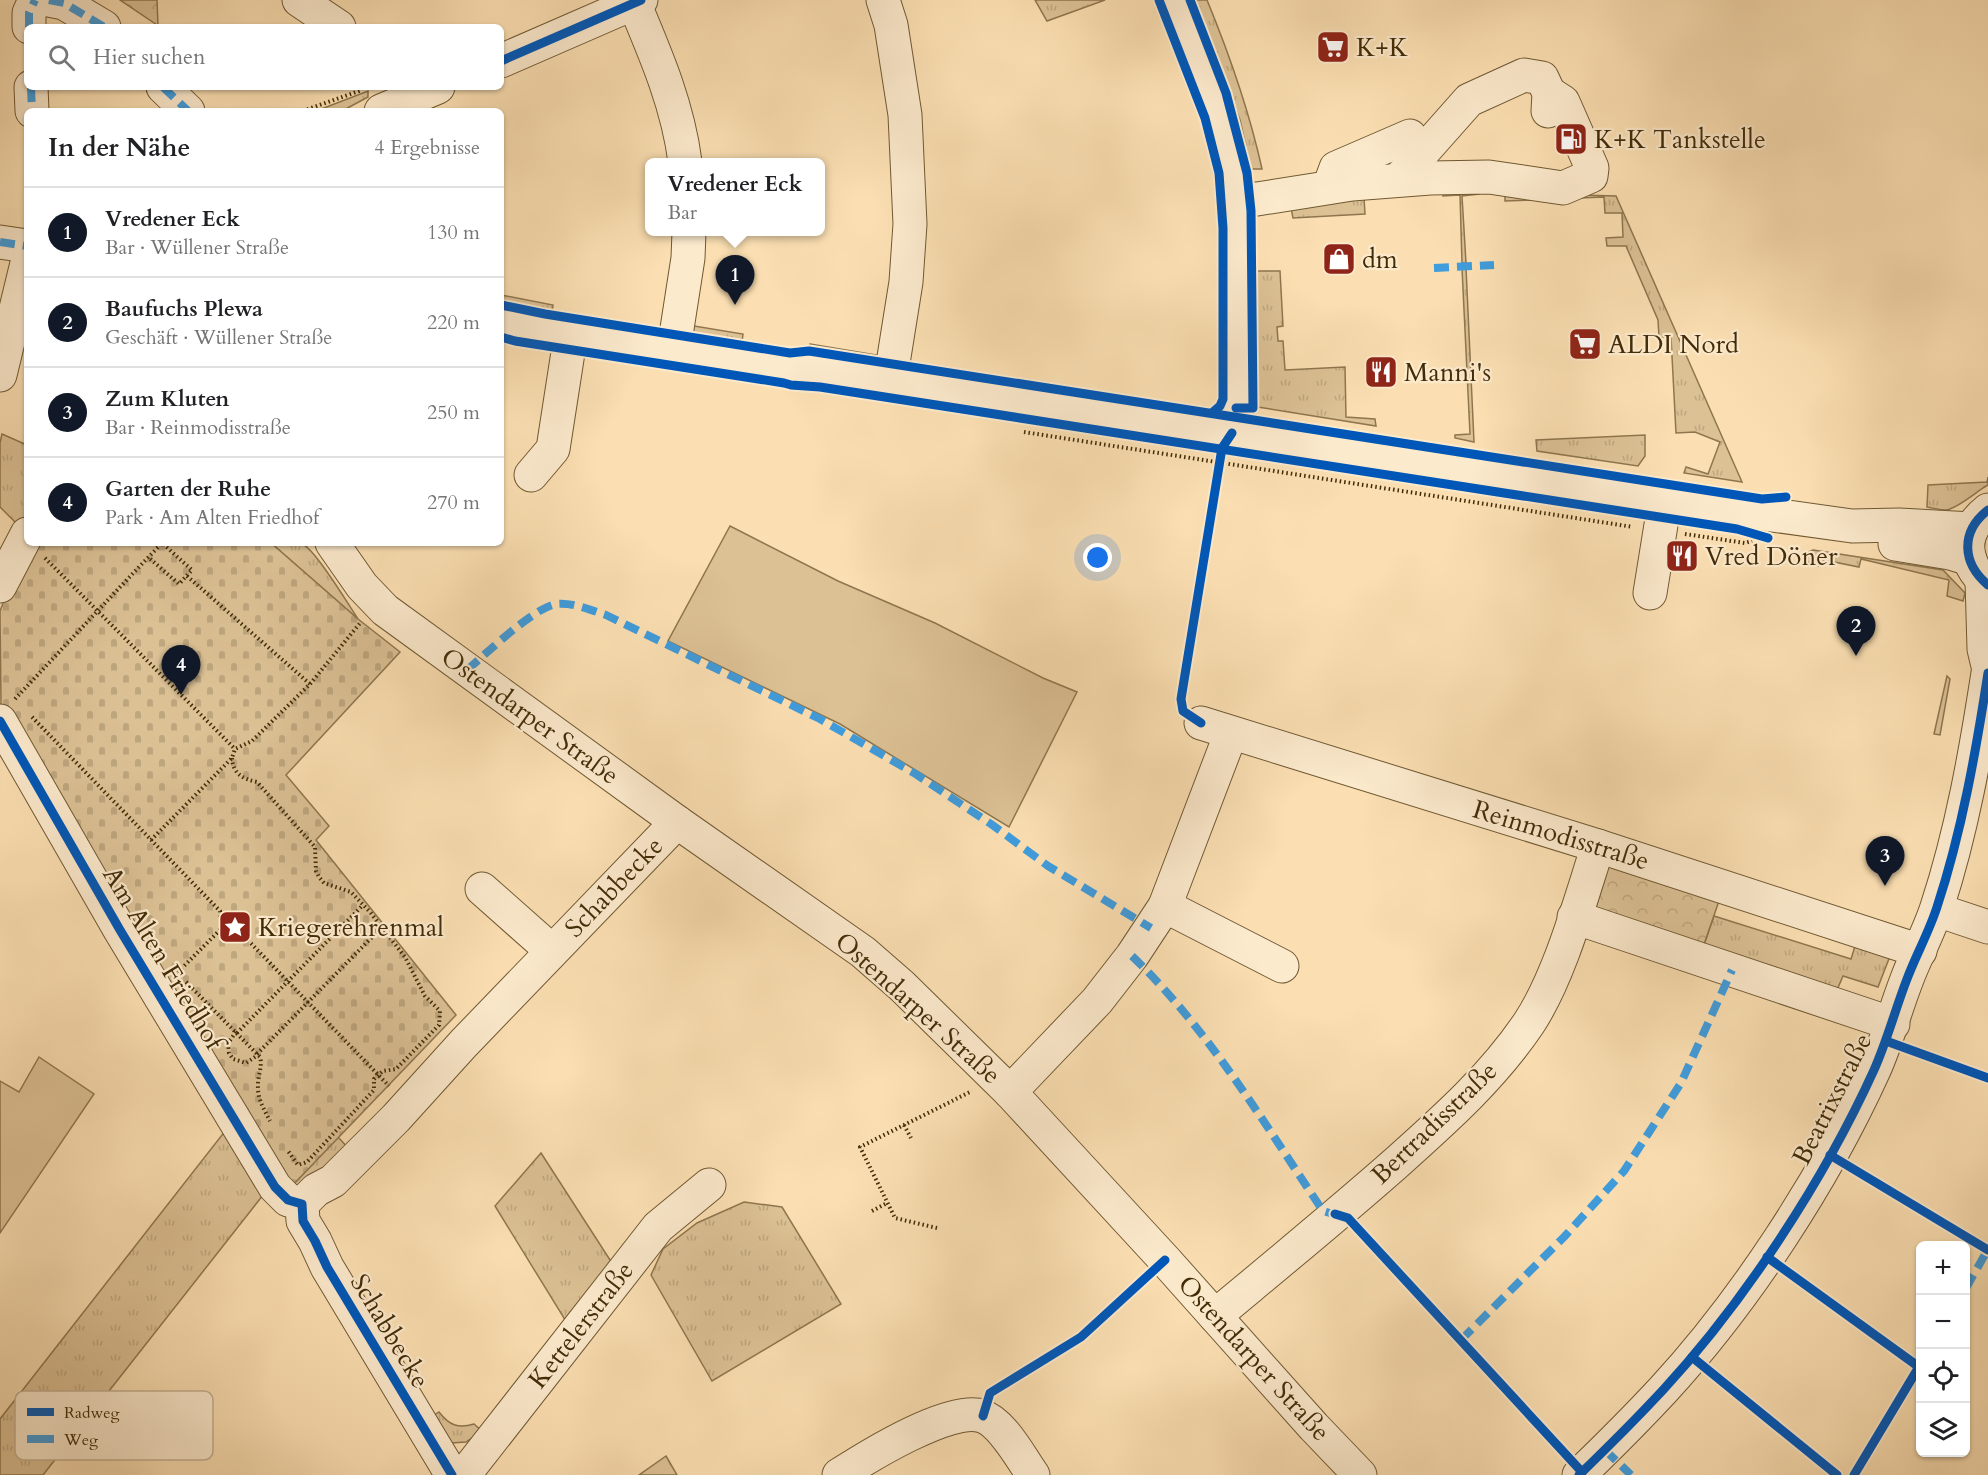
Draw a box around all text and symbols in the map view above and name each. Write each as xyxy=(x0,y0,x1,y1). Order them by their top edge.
search box xyxy=(24,24,504,90)
supermarket icon: K+K xyxy=(1315,29,1351,65)
place label: K+K xyxy=(1356,30,1409,65)
icon: search xyxy=(45,41,78,74)
text: Hier suchen xyxy=(93,42,206,72)
fuel station icon: K+K Tankstelle xyxy=(1553,121,1589,157)
place label: K+K Tankstelle xyxy=(1594,122,1766,157)
text: In der Nähe xyxy=(48,130,190,165)
text: 4 Ergebnisse xyxy=(374,134,480,161)
popup xyxy=(645,158,825,236)
text: Vredener Eck xyxy=(668,169,802,199)
text: Bar xyxy=(668,199,697,226)
text: Vredener Eck xyxy=(105,204,240,234)
text: 1 xyxy=(62,219,73,246)
text: 130 m xyxy=(427,219,480,246)
text: Bar · Wüllener Straße xyxy=(105,234,289,261)
shop icon: dm xyxy=(1321,241,1357,277)
place label: dm xyxy=(1362,242,1398,277)
pin: 1 xyxy=(716,256,754,305)
text: Baufuchs Plewa xyxy=(105,294,263,324)
text: 2 xyxy=(62,309,73,336)
text: 220 m xyxy=(427,309,480,336)
text: Geschäft · Wüllener Straße xyxy=(105,324,332,351)
supermarket icon: ALDI Nord xyxy=(1567,326,1603,362)
place label: ALDI Nord xyxy=(1608,327,1739,362)
restaurant icon: Manni's xyxy=(1363,354,1399,390)
place label: Manni's xyxy=(1404,355,1491,390)
text: Zum Kluten xyxy=(105,384,229,414)
text: 3 xyxy=(62,399,73,426)
text: 250 m xyxy=(427,399,480,426)
text: Bar · Reinmodisstraße xyxy=(105,414,291,441)
text: Garten der Ruhe xyxy=(105,474,271,504)
text: 4 xyxy=(62,489,73,516)
text: 270 m xyxy=(427,489,480,516)
text: Park · Am Alten Friedhof xyxy=(105,504,319,531)
restaurant icon: Vred Döner xyxy=(1664,538,1700,574)
place label: Vred Döner xyxy=(1705,539,1838,574)
your location xyxy=(1083,543,1112,572)
pin: 2 xyxy=(1836,606,1876,656)
street label: Ostendarper Straße xyxy=(434,640,626,792)
pin: 4 xyxy=(162,646,201,695)
street label: Reinmodisstraße xyxy=(1469,792,1653,878)
street label: Schabbecke xyxy=(557,829,671,945)
pin: 3 xyxy=(1866,836,1904,886)
street label: Am Alten Friedhof xyxy=(94,860,234,1060)
place icon: Kriegerehrenmal xyxy=(217,909,253,945)
place label: Kriegerehrenmal xyxy=(258,910,444,945)
street label: Ostendarper Straße xyxy=(828,924,1008,1092)
street label: Beatrixstraße xyxy=(1784,1027,1880,1171)
street label: Bertradisstraße xyxy=(1363,1054,1505,1192)
map controls xyxy=(1916,1241,1970,1457)
button: + xyxy=(1916,1241,1970,1295)
street label: Kettelerstraße xyxy=(520,1254,642,1396)
street label: Schabbecke xyxy=(342,1267,438,1395)
street label: Ostendarper Straße xyxy=(1170,1268,1338,1448)
button: − xyxy=(1916,1295,1970,1349)
button: locate xyxy=(1916,1349,1970,1403)
legend xyxy=(15,1391,213,1460)
text: Radweg xyxy=(64,1402,120,1424)
button: layers xyxy=(1916,1403,1970,1457)
text: Weg xyxy=(63,1429,98,1451)

